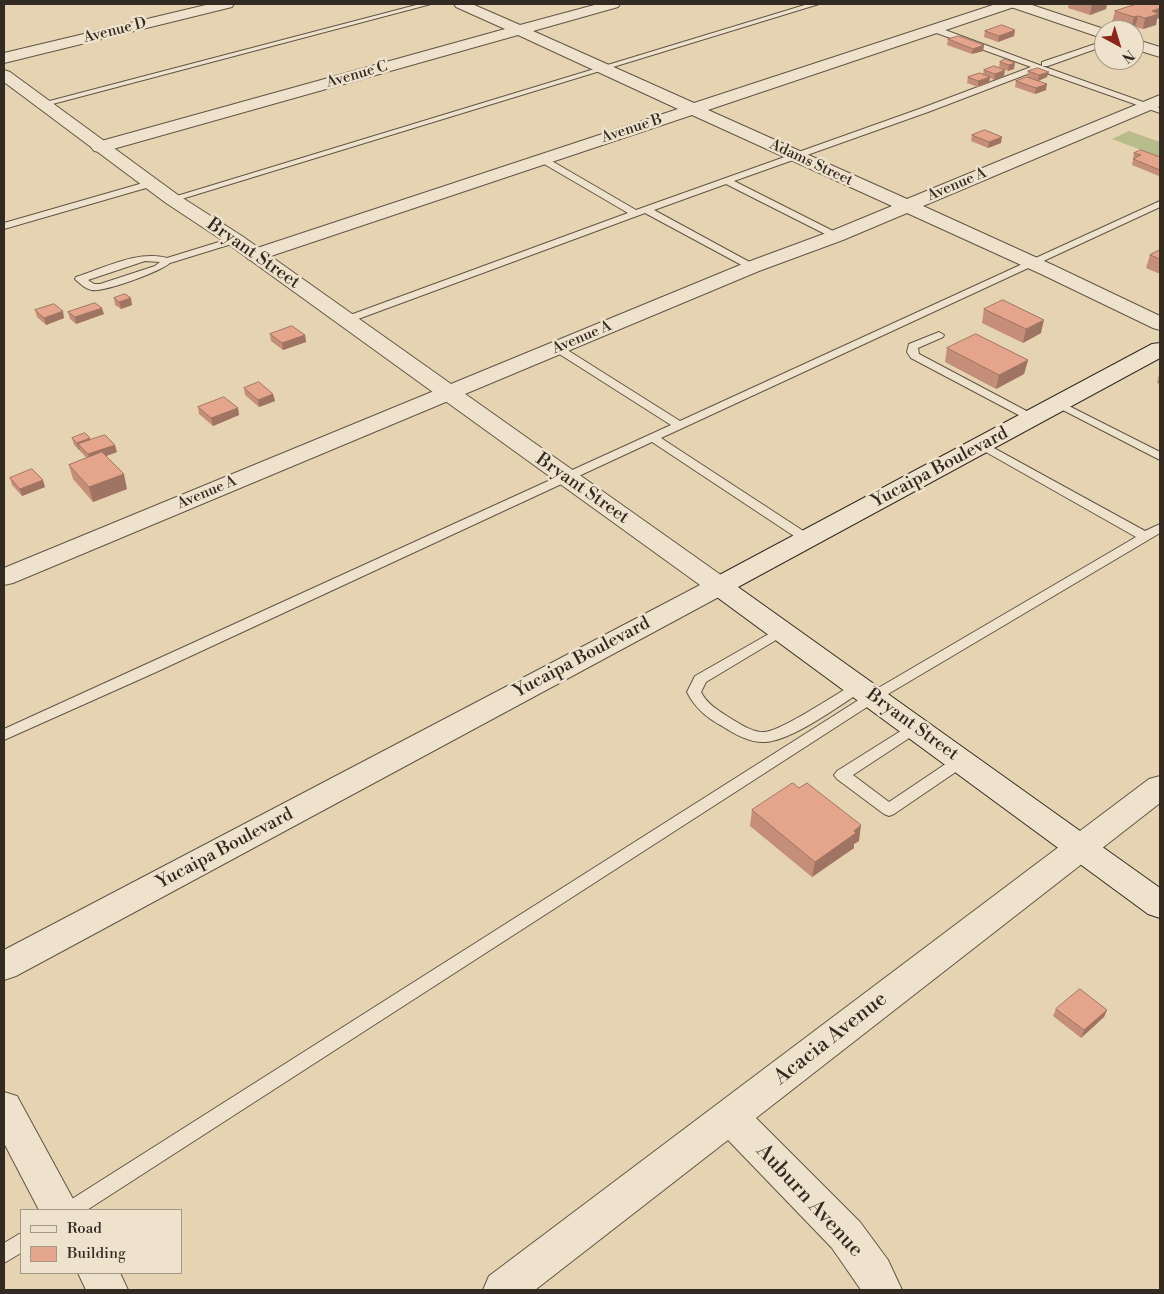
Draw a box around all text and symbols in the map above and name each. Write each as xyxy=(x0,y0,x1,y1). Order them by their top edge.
street label: Avenue D xyxy=(82,15,148,47)
north arrow xyxy=(1094,20,1144,70)
text: N xyxy=(1118,45,1138,66)
street label: Avenue C xyxy=(324,58,390,92)
street label: Avenue B xyxy=(599,111,665,147)
street label: Adams Street xyxy=(767,136,855,190)
street label: Avenue A xyxy=(925,164,989,206)
street label: Bryant Street xyxy=(202,214,304,294)
street label: Avenue A xyxy=(550,317,614,359)
street label: Yucaipa Boulevard xyxy=(868,423,1012,513)
street label: Bryant Street xyxy=(531,449,633,529)
street label: Avenue A xyxy=(175,472,239,514)
street label: Yucaipa Boulevard xyxy=(510,613,654,703)
street label: Bryant Street xyxy=(862,684,962,766)
street label: Yucaipa Boulevard xyxy=(153,804,297,894)
street label: Acacia Avenue xyxy=(769,987,893,1091)
street label: Auburn Avenue xyxy=(750,1139,868,1263)
legend xyxy=(20,1209,182,1274)
text: Road xyxy=(67,1219,102,1238)
text: Building xyxy=(67,1244,126,1263)

